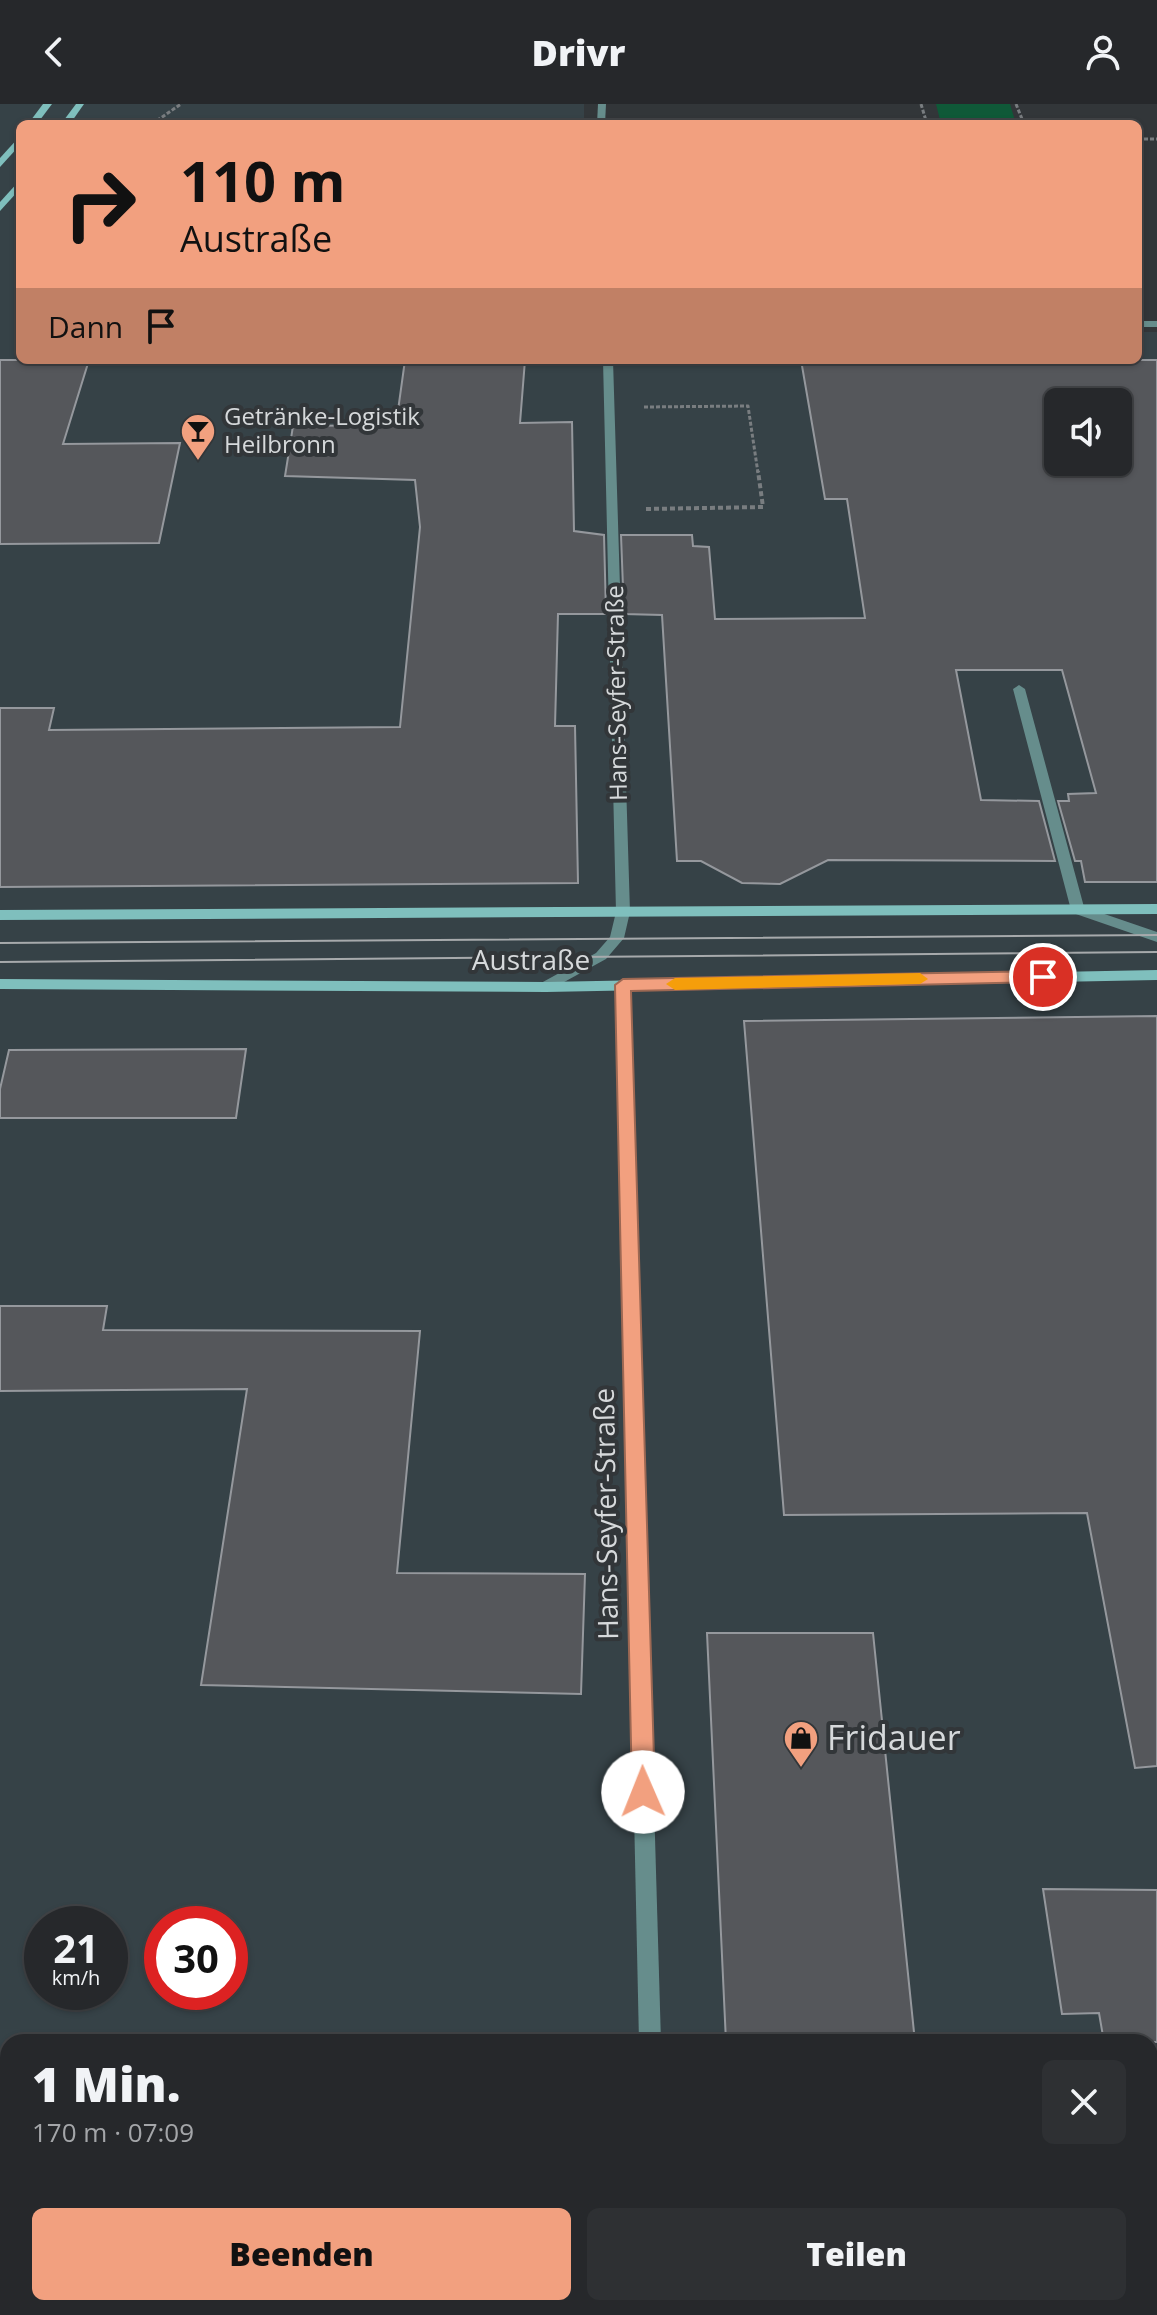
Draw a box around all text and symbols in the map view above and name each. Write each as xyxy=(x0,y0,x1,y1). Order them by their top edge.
text: Drivr xyxy=(532,28,625,77)
icon: back xyxy=(32,30,76,74)
icon: person xyxy=(1081,30,1125,74)
text: 110 m xyxy=(180,142,346,218)
icon: right xyxy=(48,152,152,256)
text: Austraße xyxy=(180,214,332,263)
icon: arrive xyxy=(139,304,183,348)
text: Dann xyxy=(48,306,123,347)
map controls xyxy=(1044,388,1132,476)
button: sound xyxy=(1044,388,1132,476)
place label: Getränke-Logistik Heilbronn xyxy=(224,399,420,460)
bar icon: Getränke-Logistik Heilbronn xyxy=(179,412,217,462)
street label: Hans-Seyfer-Straße xyxy=(597,585,634,801)
street label: Austraße xyxy=(472,940,590,978)
pin xyxy=(1009,943,1077,1011)
icon: arrive xyxy=(1021,955,1065,999)
street label: Hans-Seyfer-Straße xyxy=(584,1388,626,1640)
place label: Fridauer xyxy=(827,1714,961,1760)
shop icon: Fridauer xyxy=(782,1719,820,1769)
position arrow xyxy=(601,1750,685,1834)
speed limit sign: 30 xyxy=(144,1906,248,2010)
text: 21 xyxy=(53,1920,99,1975)
text: km/h xyxy=(52,1964,100,1991)
text: 1 Min. xyxy=(32,2051,181,2116)
button: close xyxy=(1042,2060,1126,2144)
text: 170 m · 07:09 xyxy=(32,2114,194,2150)
button: Beenden xyxy=(32,2208,571,2300)
button: Teilen xyxy=(587,2208,1126,2300)

